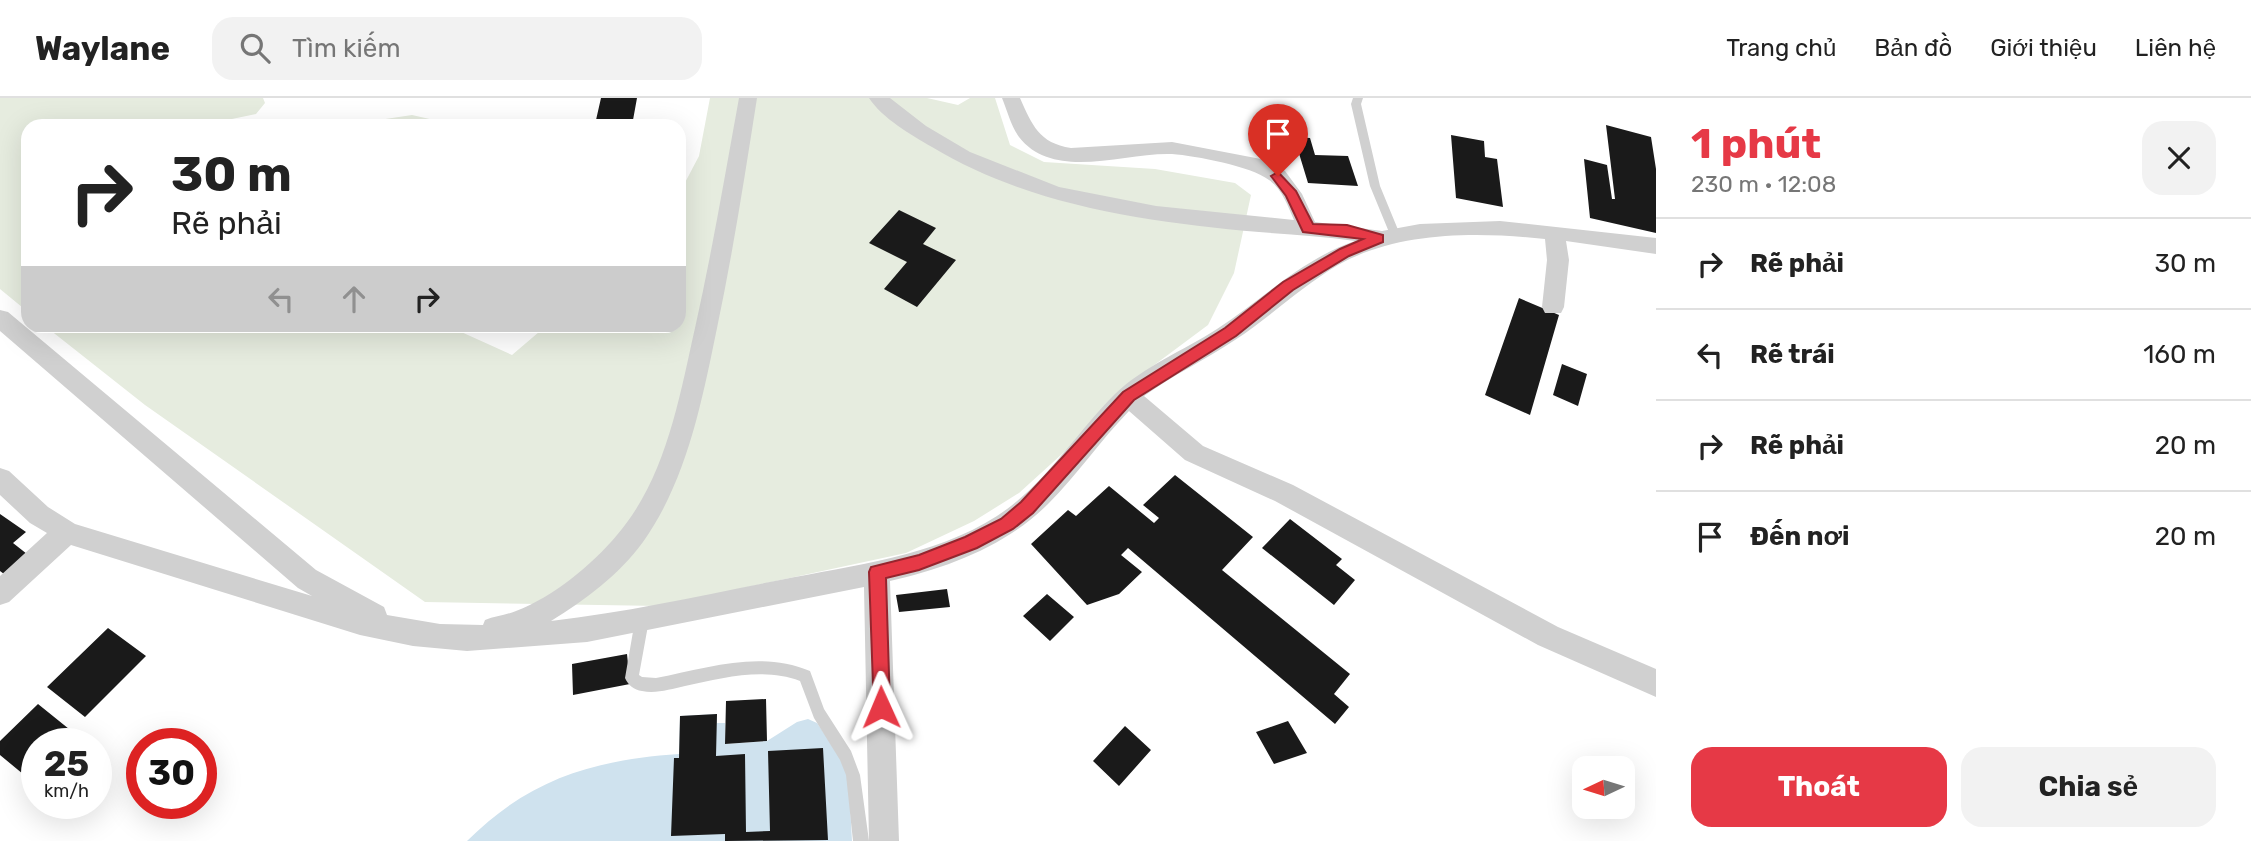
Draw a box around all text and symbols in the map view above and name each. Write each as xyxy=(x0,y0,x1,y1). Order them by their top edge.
search box xyxy=(212,17,702,80)
text: Waylane xyxy=(35,29,170,68)
icon: search xyxy=(236,29,274,67)
text: Tìm kiếm xyxy=(292,33,401,64)
text: Trang chủ xyxy=(1726,34,1836,62)
text: Bản đồ xyxy=(1874,34,1952,62)
text: Giới thiệu xyxy=(1990,34,2097,62)
text: Liên hệ xyxy=(2135,34,2216,62)
pin xyxy=(1248,104,1308,176)
icon: arrive xyxy=(1259,115,1297,153)
text: 1 phút xyxy=(1691,119,1821,169)
button: close xyxy=(2142,121,2216,195)
text: 30 m xyxy=(171,145,292,203)
icon: right xyxy=(56,147,147,238)
text: 230 m · 12:08 xyxy=(1691,170,1836,198)
text: Rẽ phải xyxy=(171,204,282,242)
icon: right xyxy=(1691,245,1729,283)
text: Rẽ phải xyxy=(1750,248,1844,279)
text: 30 m xyxy=(2154,248,2216,279)
icon: left xyxy=(262,280,300,318)
icon: ahead xyxy=(335,280,373,318)
icon: right xyxy=(408,280,446,318)
icon: left xyxy=(1691,336,1729,374)
text: Rẽ trái xyxy=(1750,339,1835,370)
text: 160 m xyxy=(2143,339,2216,370)
icon: right xyxy=(1691,427,1729,465)
text: Rẽ phải xyxy=(1750,430,1844,461)
text: 20 m xyxy=(2155,430,2216,461)
icon: arrive xyxy=(1691,518,1729,556)
text: Đến nơi xyxy=(1750,521,1849,552)
text: 20 m xyxy=(2155,521,2216,552)
position arrow xyxy=(844,670,918,744)
speed limit sign: 30 xyxy=(126,728,217,819)
text: 25 xyxy=(44,743,89,785)
button: Thoát xyxy=(1691,747,1947,827)
button: Chia sẻ xyxy=(1961,747,2216,827)
north arrow xyxy=(1572,756,1634,819)
map controls xyxy=(1572,756,1635,819)
text: km/h xyxy=(44,780,89,802)

